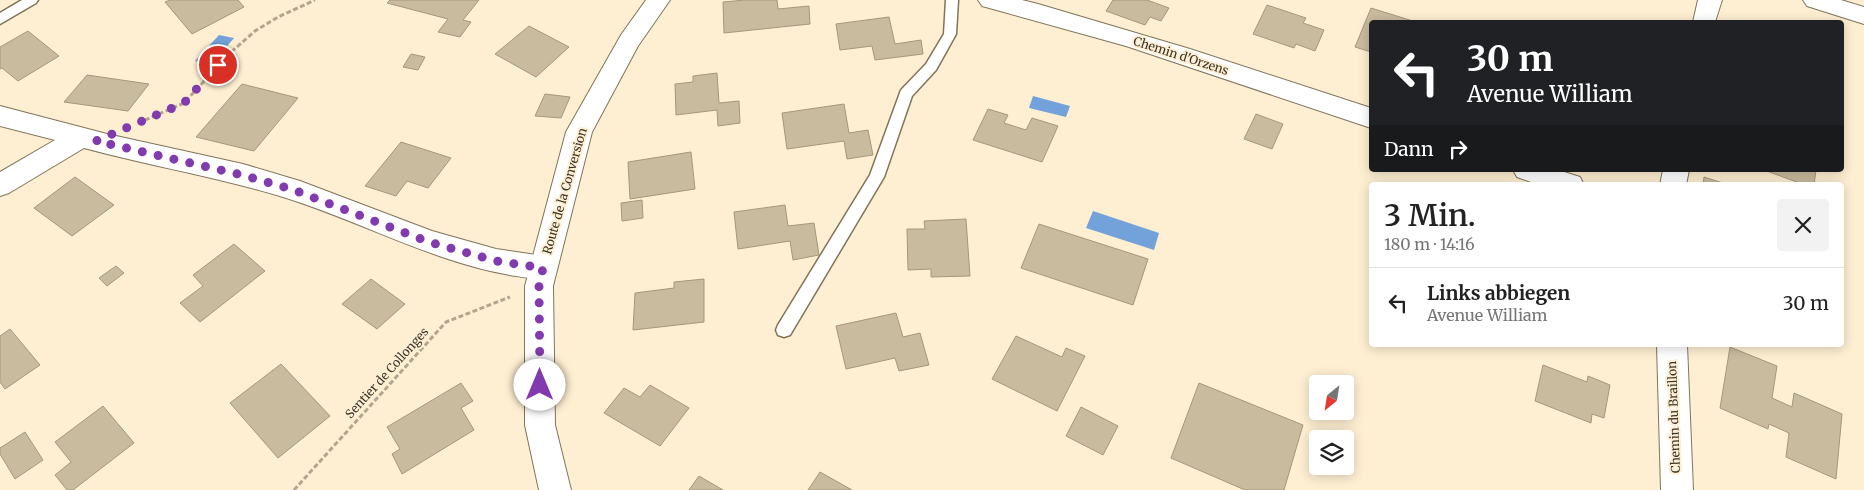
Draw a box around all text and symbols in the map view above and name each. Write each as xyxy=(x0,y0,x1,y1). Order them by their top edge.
street label: Chemin d'Orzens xyxy=(1132,33,1231,78)
text: 30 m xyxy=(1467,37,1553,81)
icon: left xyxy=(1384,40,1449,105)
pin xyxy=(197,44,239,86)
icon: arrive xyxy=(204,51,232,79)
text: Avenue William xyxy=(1467,80,1633,108)
street label: Route de la Conversion xyxy=(539,126,590,256)
icon: right xyxy=(1444,135,1472,163)
text: Dann xyxy=(1384,137,1434,161)
text: 3 Min. xyxy=(1384,196,1476,234)
button: close xyxy=(1777,199,1829,251)
text: 180 m · 14:16 xyxy=(1384,234,1475,254)
text: Links abbiegen xyxy=(1427,281,1570,305)
icon: left xyxy=(1384,289,1412,317)
text: 30 m xyxy=(1783,291,1829,315)
text: Avenue William xyxy=(1427,305,1547,325)
street label: Sentier de Collonges xyxy=(342,324,431,421)
position arrow xyxy=(513,358,565,410)
street label: Chemin du Braillon xyxy=(1664,361,1683,473)
north arrow xyxy=(1309,375,1354,420)
map controls xyxy=(1309,375,1354,475)
button: layers xyxy=(1309,430,1354,475)

